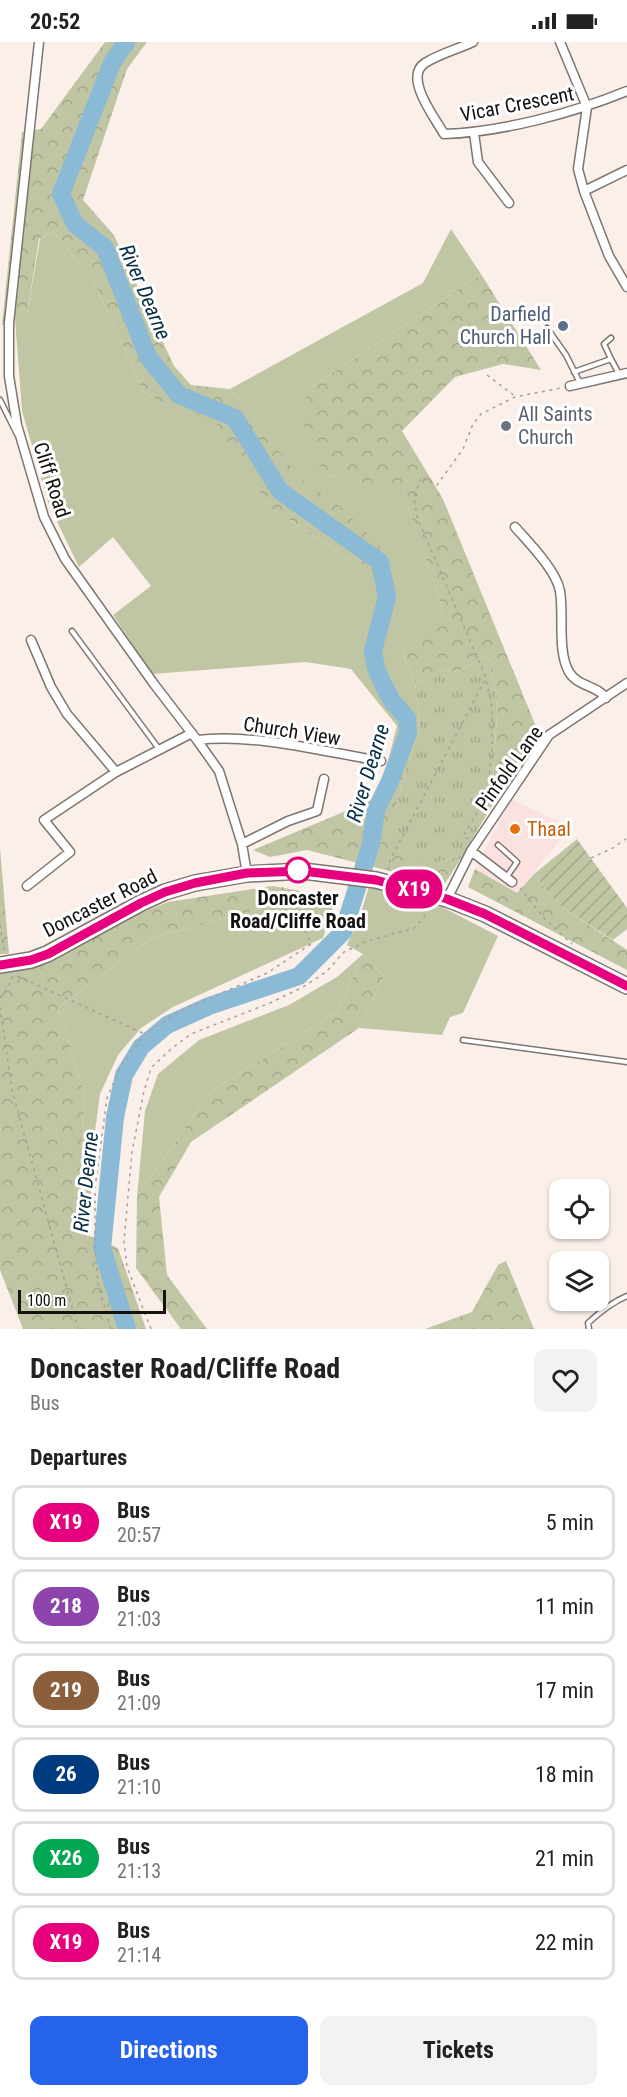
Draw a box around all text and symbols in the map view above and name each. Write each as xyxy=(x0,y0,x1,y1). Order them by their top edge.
text: 20:52 xyxy=(30,9,81,34)
street label: Vicar Crescent xyxy=(458,81,576,127)
water label: River Dearne xyxy=(114,241,176,343)
place label: Darfield Church Hall xyxy=(460,302,551,349)
marker: Darfield Church Hall xyxy=(556,319,570,333)
place label: All Saints Church xyxy=(518,402,593,449)
marker: All Saints Church xyxy=(499,419,513,433)
street label: Cliff Road xyxy=(29,439,75,521)
street label: Church View xyxy=(242,711,342,751)
water label: River Dearne xyxy=(342,721,394,825)
street label: Pinfold Lane xyxy=(470,721,548,815)
place label: Thaal xyxy=(527,817,571,841)
marker: Thaal xyxy=(508,822,522,836)
marker: Doncaster Road/Cliffe Road xyxy=(285,857,311,883)
street label: Doncaster Road xyxy=(39,864,161,942)
line badge: X19 xyxy=(380,870,448,908)
text: X19 xyxy=(398,877,430,901)
place label: Doncaster Road/Cliffe Road xyxy=(230,886,366,933)
water label: River Dearne xyxy=(69,1130,103,1234)
map controls xyxy=(549,1179,609,1311)
button: locate xyxy=(549,1179,609,1239)
button: layers xyxy=(549,1251,609,1311)
scale bar xyxy=(18,1287,166,1314)
text: 100 m xyxy=(27,1291,66,1310)
button: heart xyxy=(534,1349,597,1412)
text: Doncaster Road/Cliffe Road xyxy=(30,1352,340,1385)
text: Bus xyxy=(30,1391,60,1415)
text: Departures xyxy=(30,1445,127,1470)
text: Bus xyxy=(117,1498,150,1523)
text: X19 xyxy=(50,1510,82,1534)
text: 5 min xyxy=(546,1510,594,1535)
text: 20:57 xyxy=(117,1523,161,1547)
text: Bus xyxy=(117,1582,150,1607)
text: 218 xyxy=(50,1594,82,1618)
text: 11 min xyxy=(535,1594,594,1619)
text: 21:03 xyxy=(117,1607,161,1631)
text: Bus xyxy=(117,1666,150,1691)
text: 219 xyxy=(50,1678,82,1702)
text: 17 min xyxy=(535,1678,594,1703)
text: 21:09 xyxy=(117,1691,161,1715)
text: Bus xyxy=(117,1750,150,1775)
text: 26 xyxy=(55,1762,77,1786)
text: 18 min xyxy=(535,1762,594,1787)
text: 21:10 xyxy=(117,1775,161,1799)
text: Bus xyxy=(117,1834,150,1859)
text: X26 xyxy=(50,1846,82,1870)
text: 21 min xyxy=(535,1846,594,1871)
text: 21:13 xyxy=(117,1859,161,1883)
text: Bus xyxy=(117,1918,150,1943)
text: X19 xyxy=(50,1930,82,1954)
text: 22 min xyxy=(535,1930,594,1955)
text: 21:14 xyxy=(117,1943,161,1967)
button: Directions xyxy=(30,2016,308,2085)
button: Tickets xyxy=(320,2016,597,2085)

